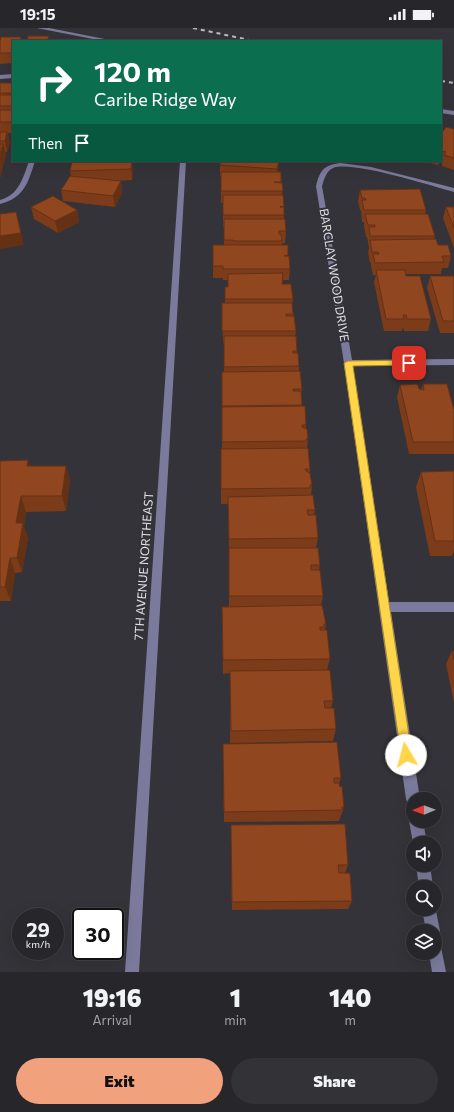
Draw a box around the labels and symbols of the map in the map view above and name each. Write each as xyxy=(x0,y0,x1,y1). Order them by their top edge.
street label: BARCLAY WOOD DRIVE xyxy=(318,207,352,342)
pin xyxy=(392,346,426,380)
street label: 7TH AVENUE NORTHEAST xyxy=(131,491,155,641)
position arrow xyxy=(385,734,427,776)
north arrow xyxy=(406,792,442,828)
speed limit sign: 30 xyxy=(72,908,124,960)

